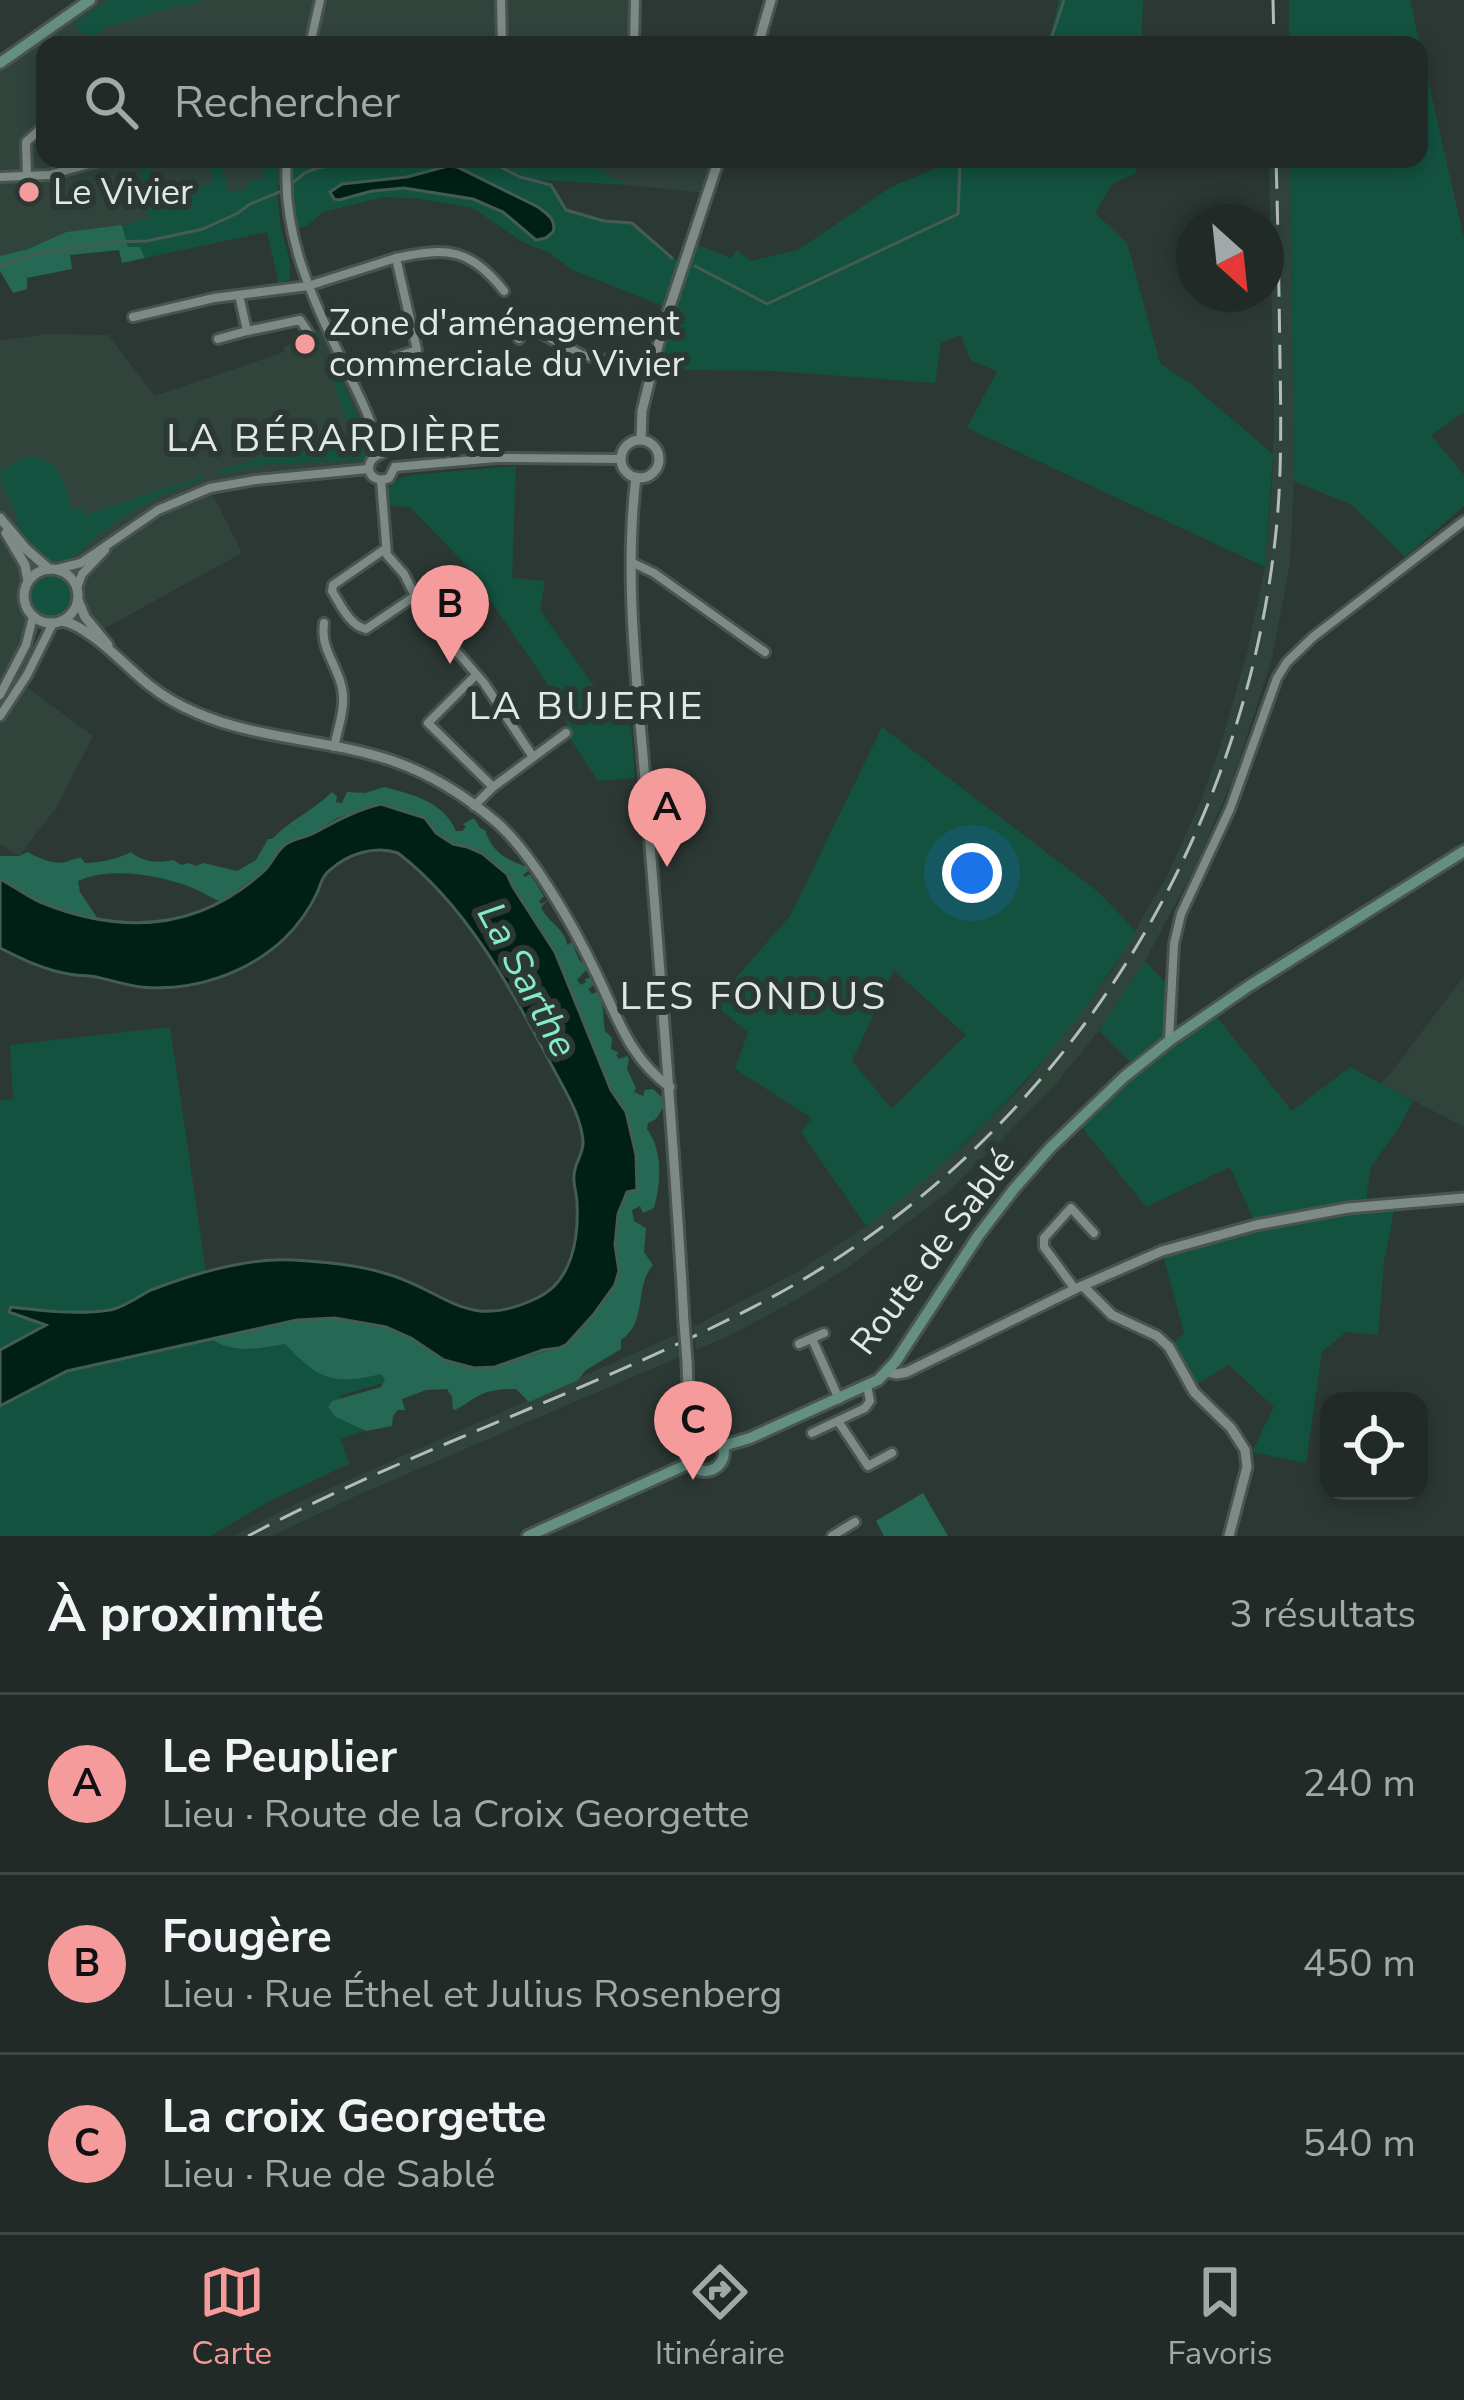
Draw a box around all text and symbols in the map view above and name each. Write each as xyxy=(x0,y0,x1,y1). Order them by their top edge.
search box xyxy=(36,36,1428,168)
icon: search xyxy=(78,69,144,135)
text: Rechercher xyxy=(174,72,400,133)
place label: Le Vivier xyxy=(53,168,193,217)
marker: Le Vivier xyxy=(16,179,42,205)
north arrow xyxy=(1176,204,1284,312)
place label: Zone d'aménagement commerciale du Vivier xyxy=(329,299,684,389)
marker: Zone d'aménagement commerciale du Vivier xyxy=(292,331,318,357)
district label: LA BÉRARDIÈRE xyxy=(166,412,504,465)
pin: B xyxy=(411,565,489,664)
district label: LA BUJERIE xyxy=(469,680,705,733)
pin: A xyxy=(628,768,706,867)
your location xyxy=(942,843,1002,903)
water label: La Sarthe xyxy=(464,893,590,1067)
district label: LES FONDUS xyxy=(620,970,888,1023)
street label: Route de Sablé xyxy=(839,1139,1027,1365)
pin: C xyxy=(654,1381,732,1480)
map controls xyxy=(1320,1392,1428,1500)
button: locate xyxy=(1320,1392,1428,1500)
text: À proximité xyxy=(48,1579,324,1649)
text: 3 résultats xyxy=(1230,1588,1416,1641)
text: Le Peuplier xyxy=(162,1727,397,1788)
text: A xyxy=(72,1757,102,1810)
text: 240 m xyxy=(1302,1757,1416,1810)
text: Lieu · Route de la Croix Georgette xyxy=(162,1788,750,1841)
text: Fougère xyxy=(162,1907,332,1968)
text: B xyxy=(74,1937,100,1990)
text: 450 m xyxy=(1302,1937,1416,1990)
text: Lieu · Rue Éthel et Julius Rosenberg xyxy=(162,1968,782,2021)
text: La croix Georgette xyxy=(162,2087,546,2148)
text: C xyxy=(74,2117,100,2170)
text: 540 m xyxy=(1302,2117,1416,2170)
text: Lieu · Rue de Sablé xyxy=(162,2148,496,2201)
tab: Carte xyxy=(191,2259,272,2376)
tab: Itinéraire xyxy=(655,2259,785,2376)
tab: Favoris xyxy=(1167,2259,1273,2376)

